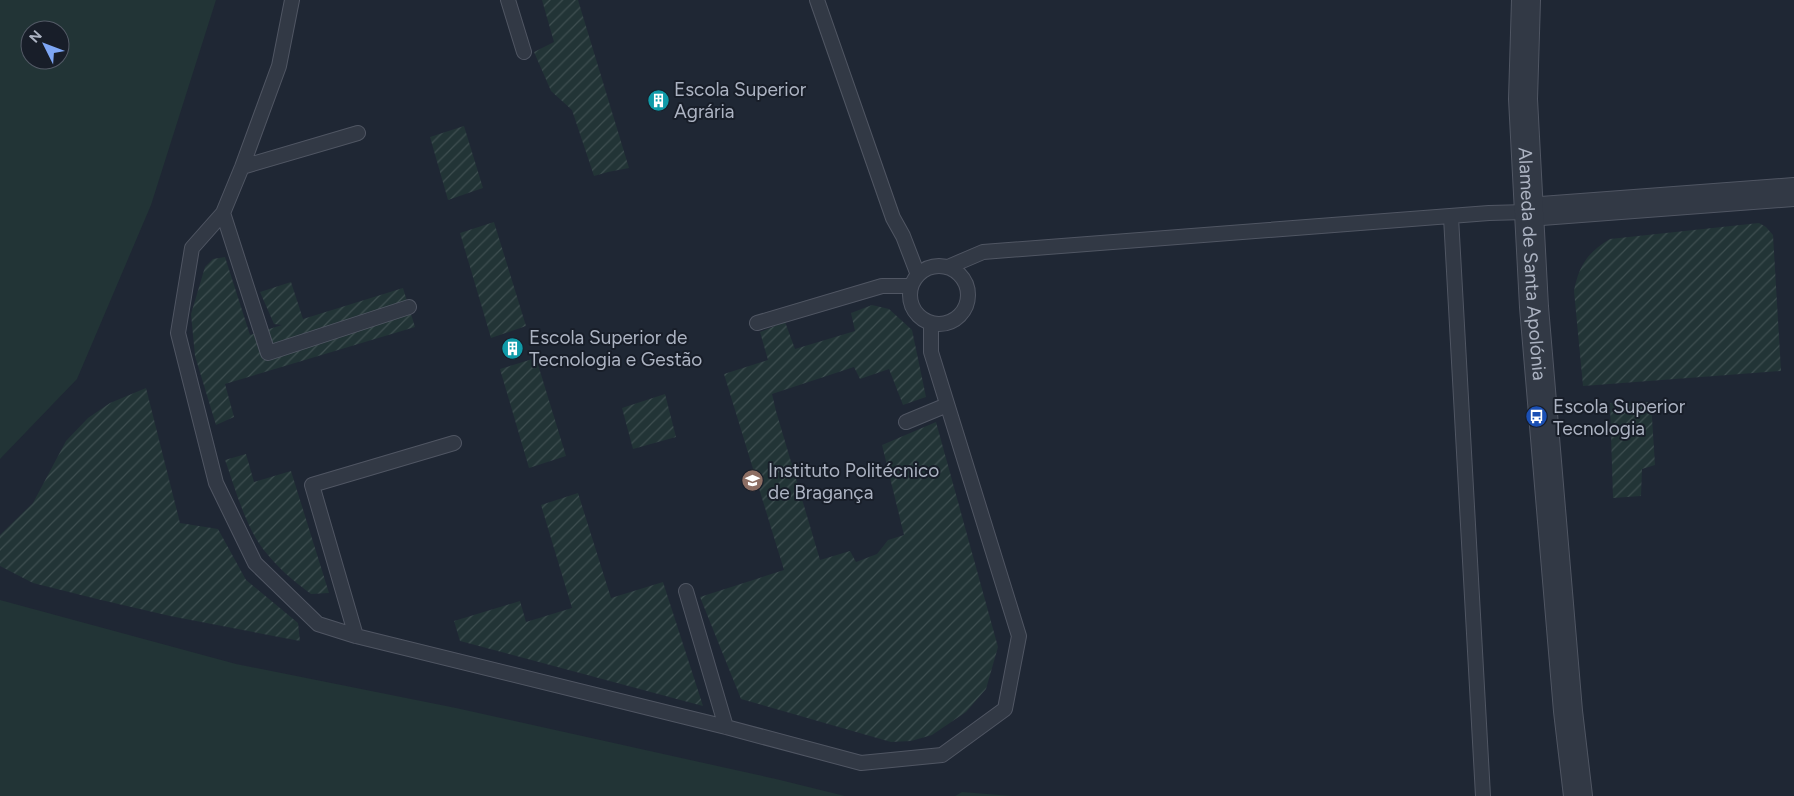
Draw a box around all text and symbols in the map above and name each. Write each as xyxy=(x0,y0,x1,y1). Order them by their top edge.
north arrow xyxy=(20,20,70,70)
text: N xyxy=(26,27,46,46)
place label: Escola Superior Agrária xyxy=(674,78,807,123)
building icon: Escola Superior Agrária xyxy=(646,88,670,112)
street label: Alameda de Santa Apolónia xyxy=(1514,146,1552,381)
place label: Escola Superior de Tecnologia e Gestão xyxy=(529,326,702,371)
building icon: Escola Superior de Tecnologia e Gestão xyxy=(501,336,525,360)
place label: Escola Superior Tecnologia xyxy=(1553,395,1686,440)
bus stop icon: Escola Superior Tecnologia xyxy=(1525,405,1549,429)
place label: Instituto Politécnico de Bragança xyxy=(768,459,939,504)
school or university icon: Instituto Politécnico de Bragança xyxy=(740,469,764,493)

